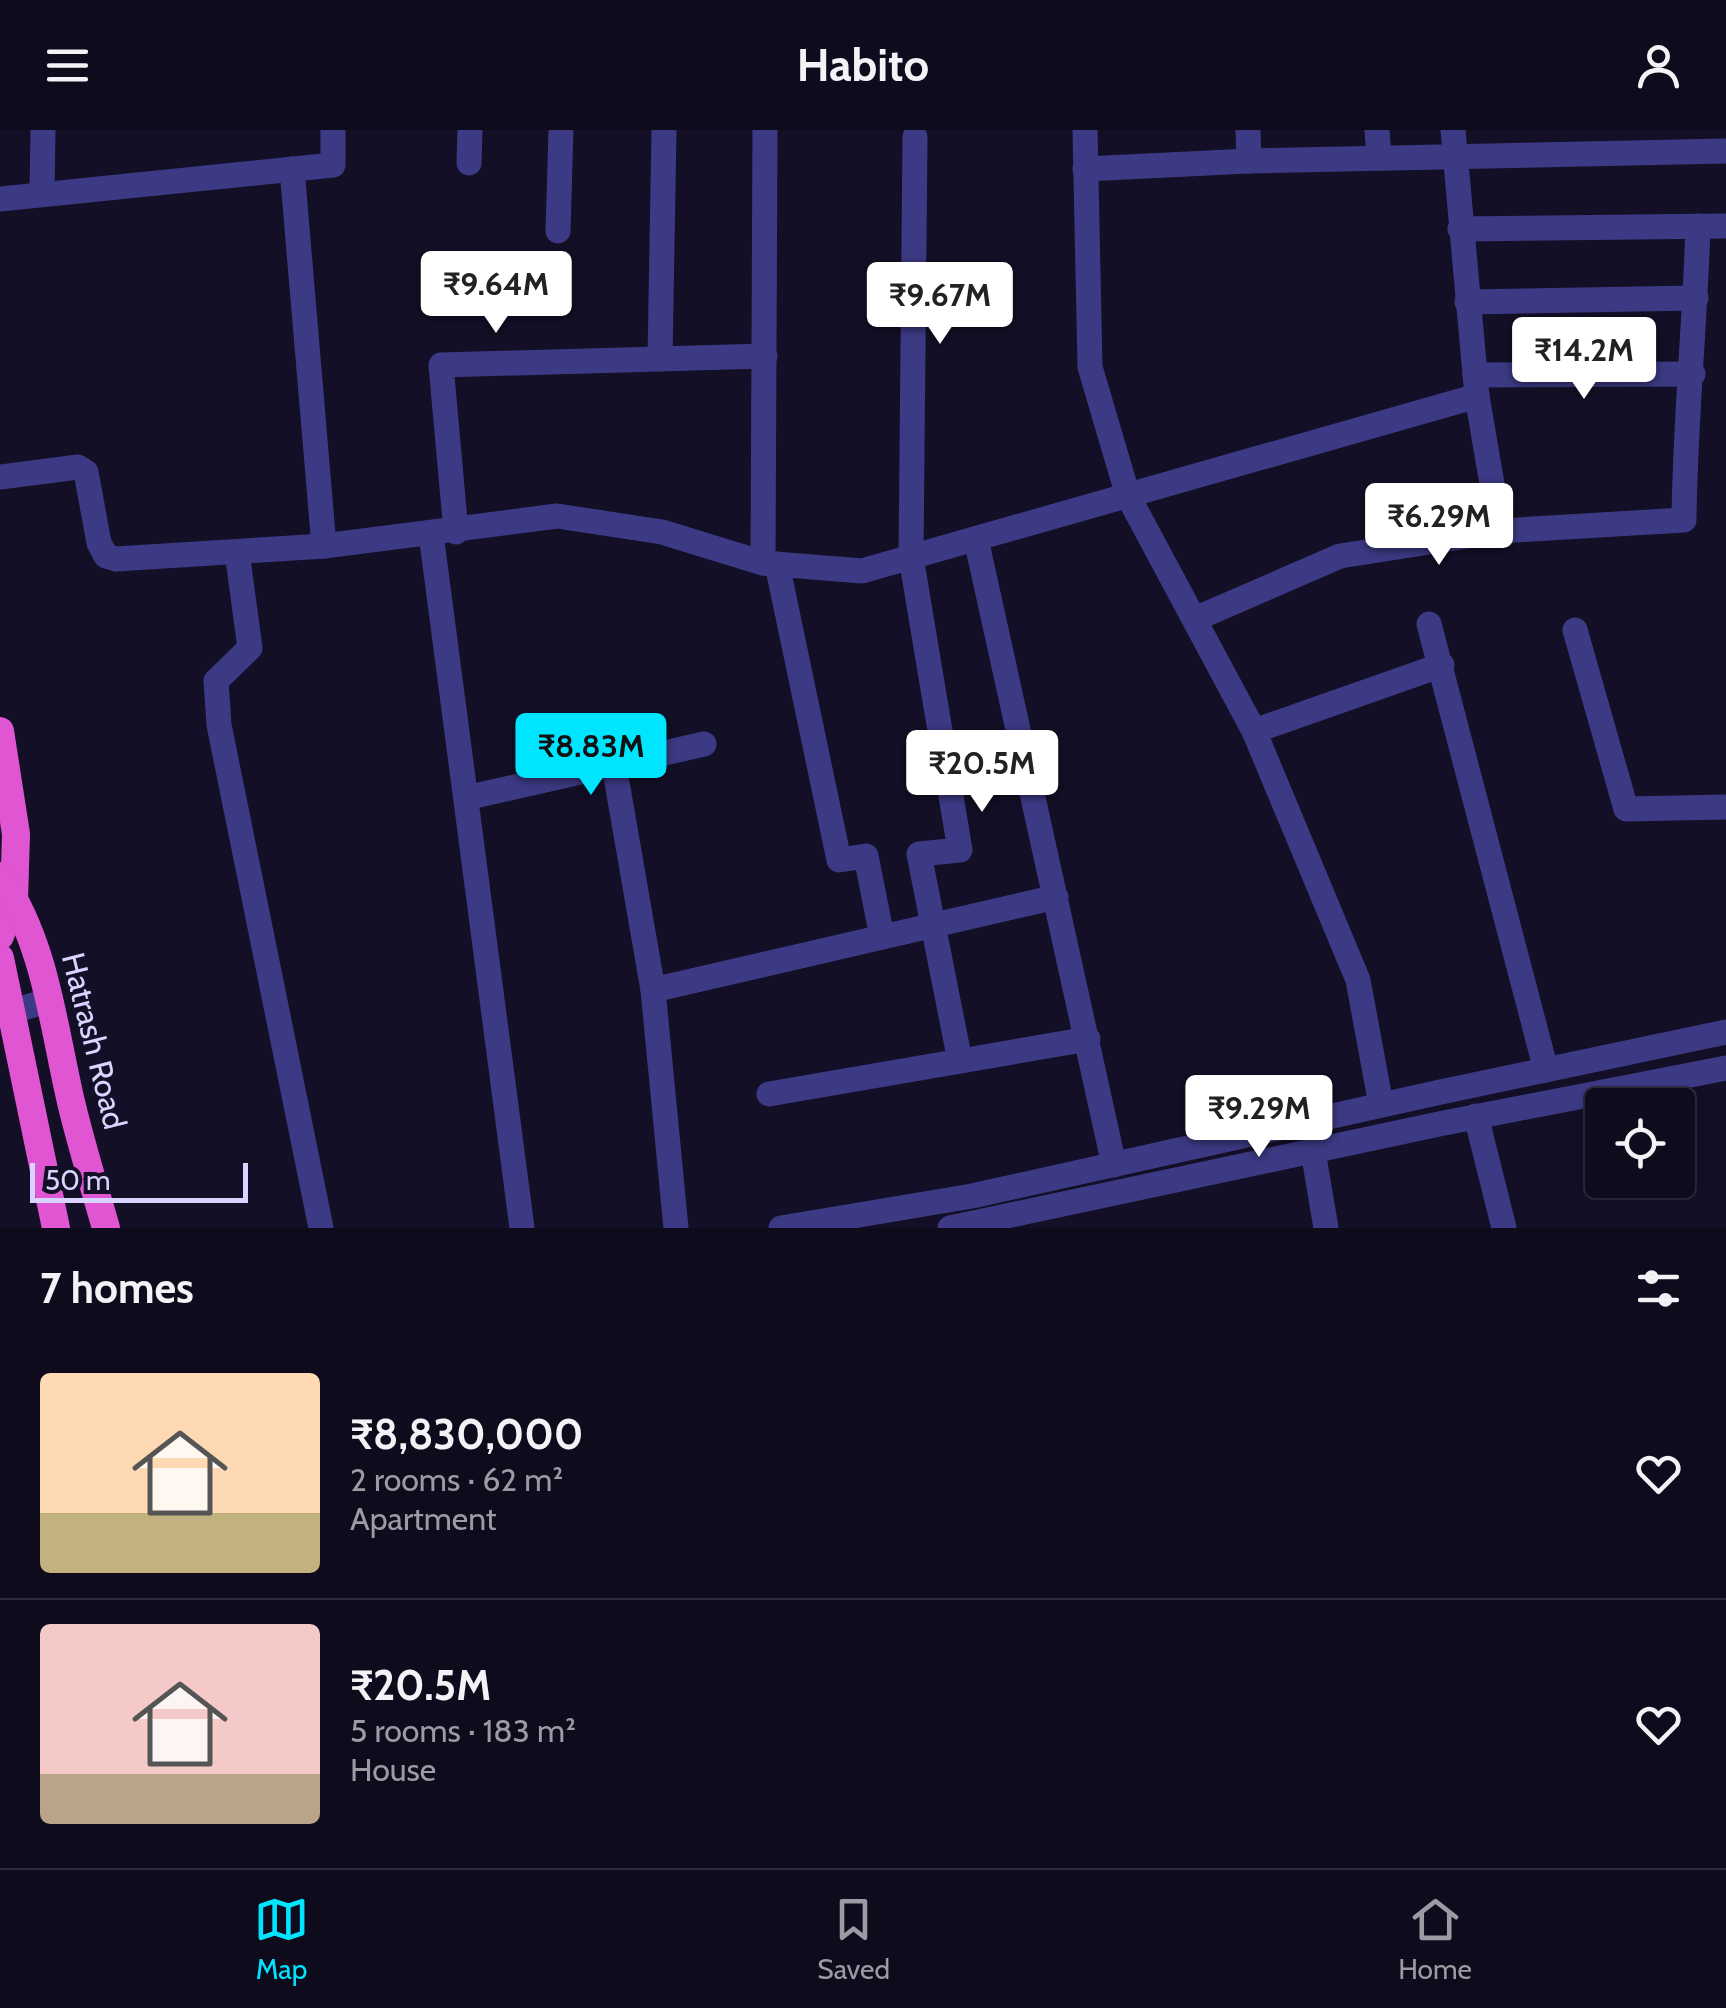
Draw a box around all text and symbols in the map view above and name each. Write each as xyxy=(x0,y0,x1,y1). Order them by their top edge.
icon: menu xyxy=(40,38,95,93)
text: Habito xyxy=(797,38,929,92)
icon: person xyxy=(1631,38,1686,93)
pin: ₹9.64M xyxy=(415,251,577,336)
pin: ₹9.67M xyxy=(859,262,1021,347)
text: ₹9.64M xyxy=(443,264,549,303)
text: ₹9.67M xyxy=(889,275,991,314)
pin: ₹14.2M xyxy=(1503,317,1665,402)
text: ₹14.2M xyxy=(1534,330,1634,369)
pin: ₹6.29M xyxy=(1358,483,1520,568)
text: ₹6.29M xyxy=(1387,496,1491,535)
pin: ₹8.83M xyxy=(510,713,672,798)
text: ₹8.83M xyxy=(537,726,645,765)
pin: ₹20.5M xyxy=(901,730,1063,815)
text: ₹20.5M xyxy=(928,743,1036,782)
street label: Hatrash Road xyxy=(54,949,135,1133)
pin: ₹9.29M xyxy=(1178,1075,1340,1160)
text: ₹9.29M xyxy=(1207,1088,1311,1127)
map controls xyxy=(1585,1088,1695,1198)
button: locate xyxy=(1585,1088,1695,1198)
scale bar xyxy=(30,1158,248,1202)
text: 50 m xyxy=(45,1163,111,1197)
icon: filters xyxy=(1631,1261,1686,1316)
text: 7 homes xyxy=(40,1262,194,1314)
text: ₹8,830,000 xyxy=(350,1408,584,1460)
icon: home xyxy=(120,1413,240,1533)
icon: heart xyxy=(1631,1446,1686,1501)
text: 2 rooms · 62 m² xyxy=(350,1460,563,1499)
text: Apartment xyxy=(350,1499,497,1538)
text: ₹20.5M xyxy=(350,1659,491,1711)
icon: home xyxy=(120,1664,240,1784)
icon: heart xyxy=(1631,1697,1686,1752)
text: 5 rooms · 183 m² xyxy=(350,1711,576,1750)
text: House xyxy=(350,1750,436,1789)
tab: Map xyxy=(254,1892,309,1986)
tab: Saved xyxy=(817,1892,890,1986)
tab: Home xyxy=(1398,1892,1472,1986)

